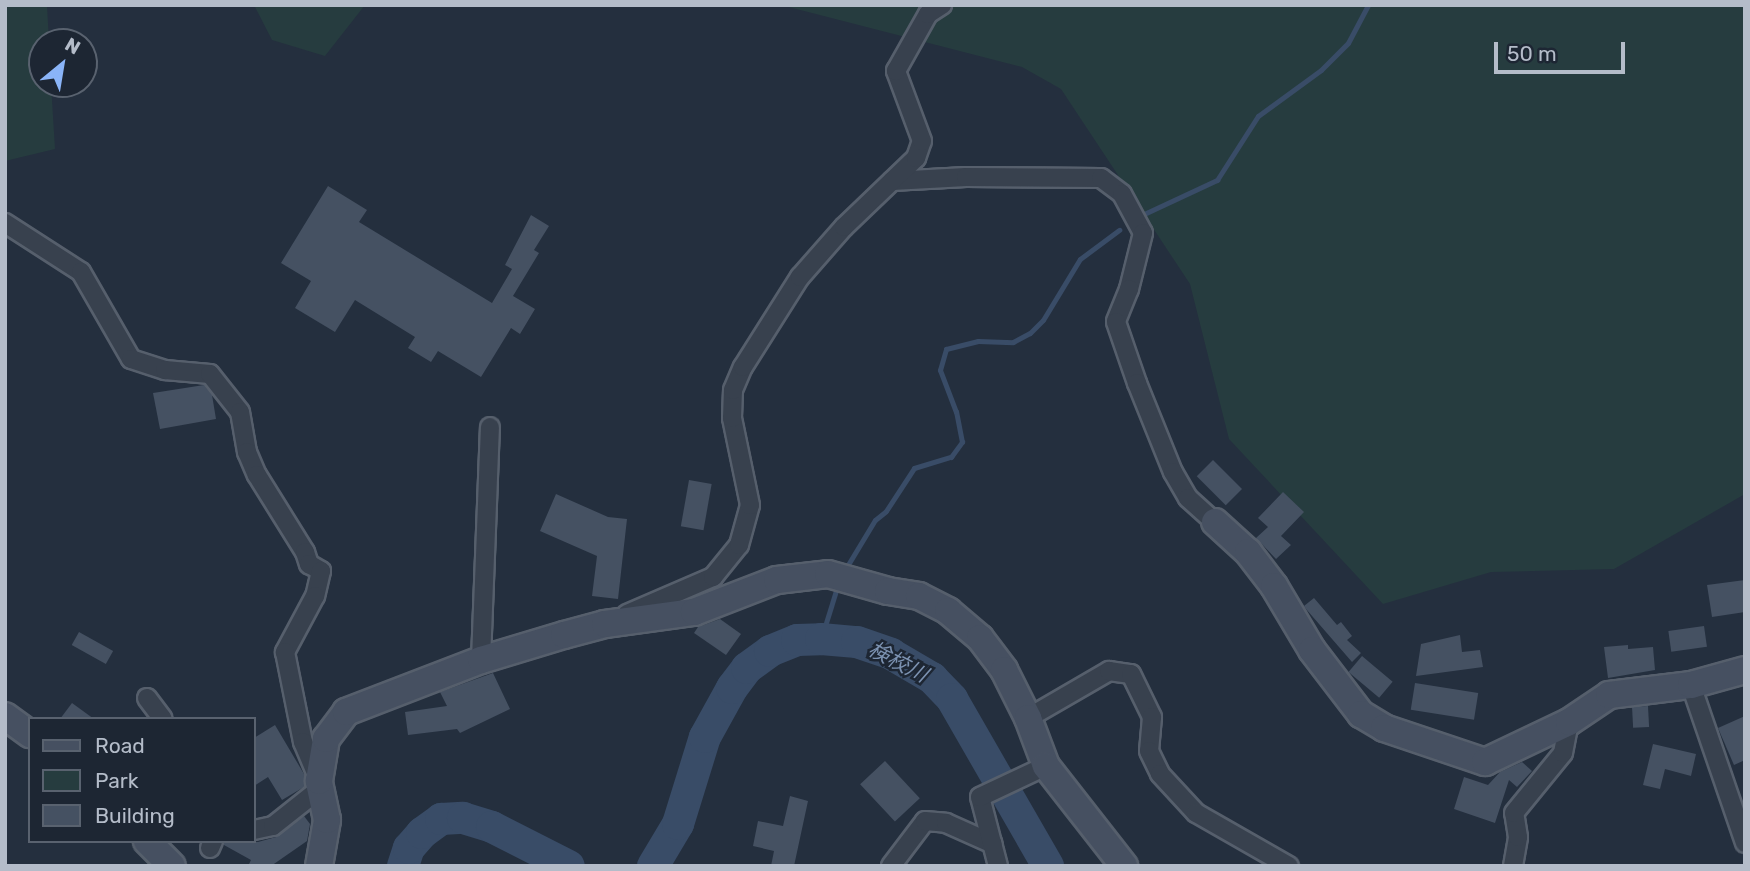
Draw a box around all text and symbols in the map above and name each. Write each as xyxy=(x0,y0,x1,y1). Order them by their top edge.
north arrow xyxy=(28,28,98,98)
scale bar xyxy=(1498,28,1629,72)
text: N xyxy=(61,33,84,59)
text: 50 m xyxy=(1507,41,1557,66)
water label: 検校川 xyxy=(864,636,932,688)
legend xyxy=(28,717,256,843)
text: Road xyxy=(95,733,145,758)
text: Park xyxy=(95,768,139,793)
text: Building xyxy=(95,803,175,828)

